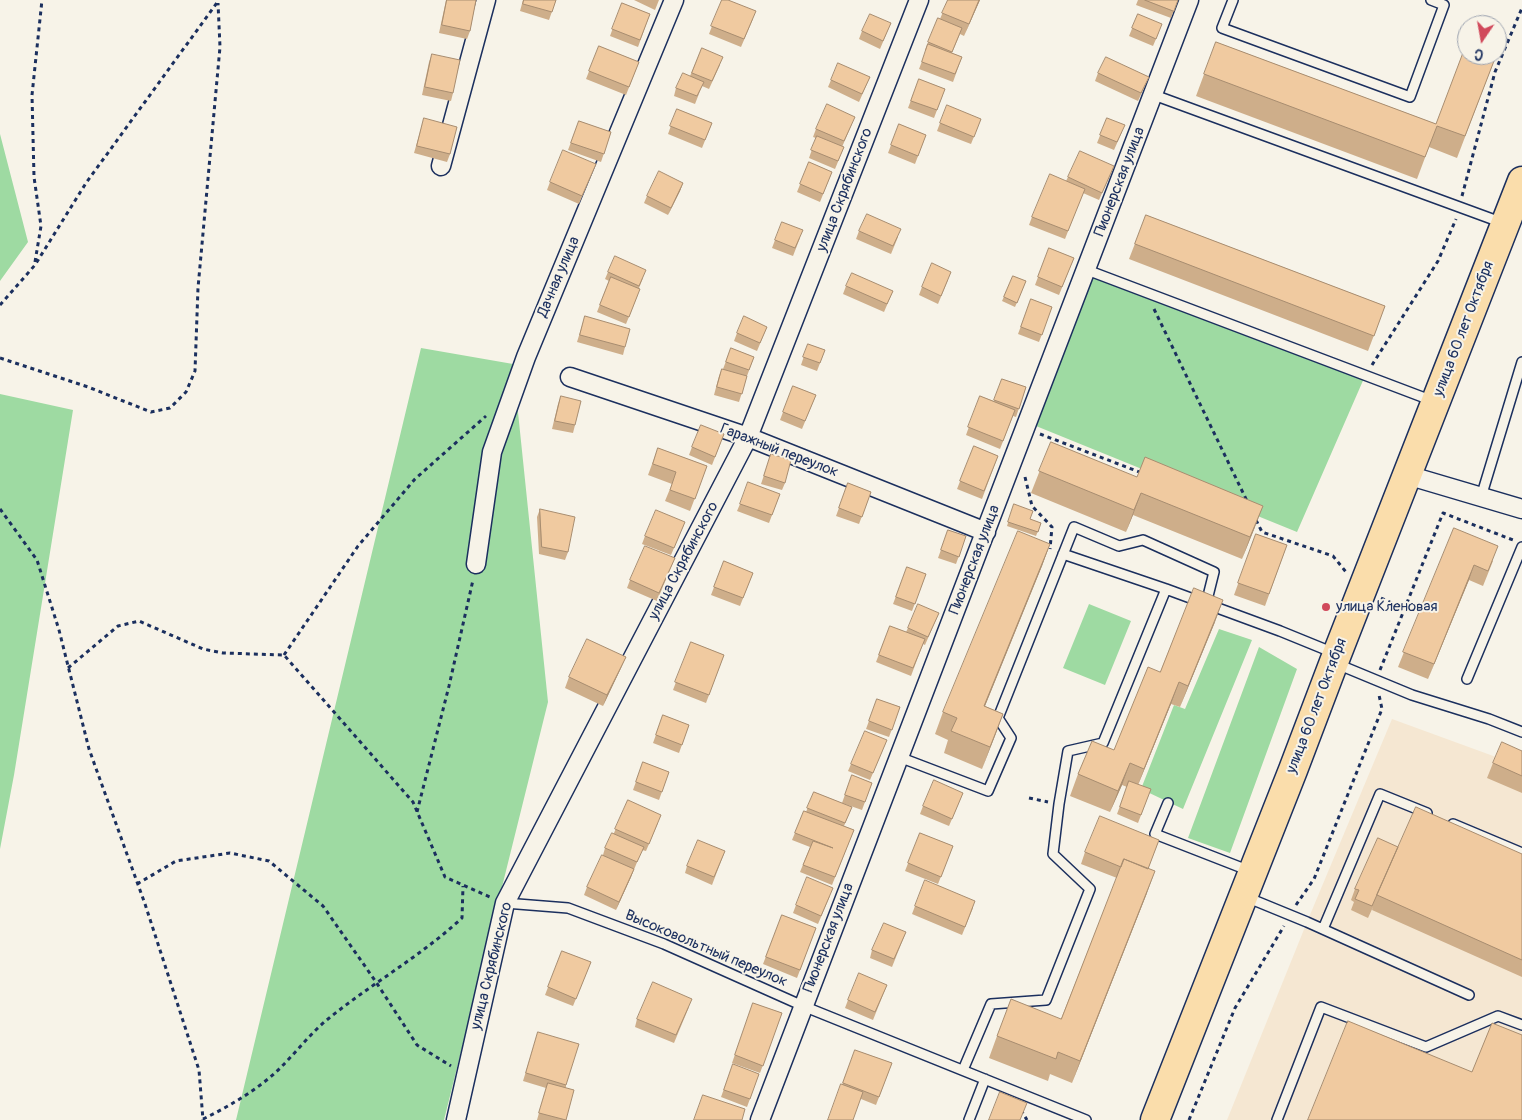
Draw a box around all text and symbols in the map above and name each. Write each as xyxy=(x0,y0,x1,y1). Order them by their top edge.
north arrow xyxy=(1457,15,1507,65)
text: С xyxy=(1473,45,1485,63)
street label: Пионерская улица xyxy=(1091,125,1149,239)
street label: улица Скрябинского xyxy=(813,126,877,254)
street label: Дачная улица xyxy=(534,234,584,320)
street label: улица 60 лет Октября xyxy=(1430,259,1498,399)
street label: Гаражный переулок xyxy=(717,420,841,482)
street label: улица Скрябинского xyxy=(645,499,723,623)
street label: Пионерская улица xyxy=(946,503,1004,617)
place label: улица Кленовая xyxy=(1336,598,1437,616)
marker: улица Кленовая xyxy=(1320,601,1332,613)
street label: улица 60 лет Октября xyxy=(1283,636,1351,776)
street label: Пионерская улица xyxy=(800,881,858,995)
street label: улица Скрябинского xyxy=(467,900,517,1032)
street label: Высоковольтный переулок xyxy=(622,907,790,991)

